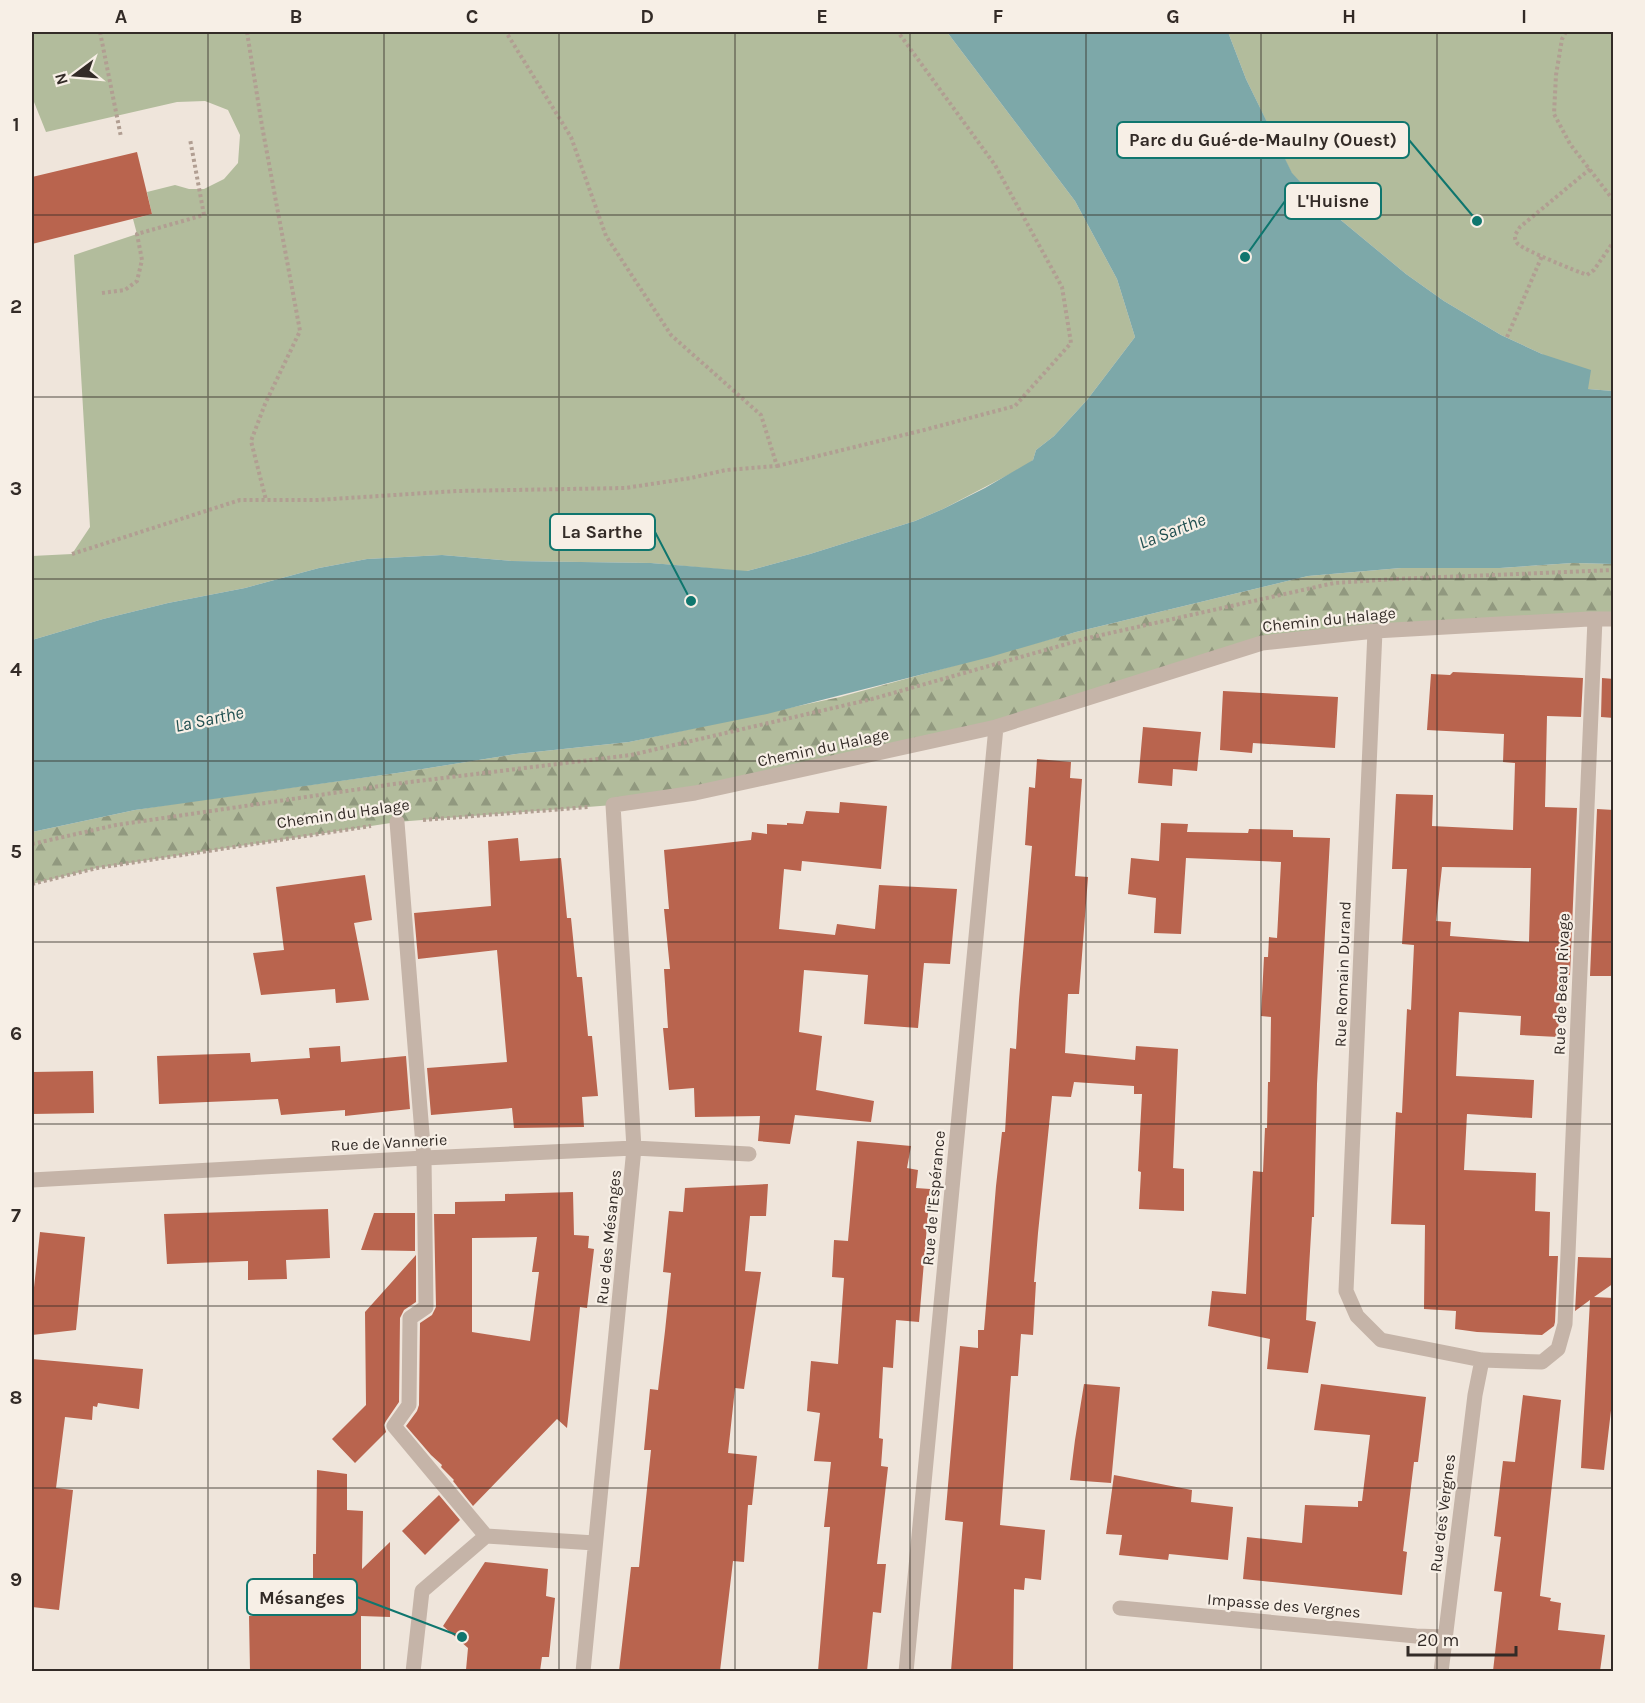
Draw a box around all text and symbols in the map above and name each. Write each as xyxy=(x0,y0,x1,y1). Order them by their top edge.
text: A xyxy=(115,5,128,28)
text: B xyxy=(290,5,302,28)
text: C xyxy=(466,5,478,28)
text: D xyxy=(640,5,654,28)
text: E xyxy=(816,5,828,28)
text: F xyxy=(993,5,1004,28)
text: G xyxy=(1166,5,1180,28)
text: H xyxy=(1342,5,1356,28)
text: I xyxy=(1521,5,1527,28)
north arrow xyxy=(45,45,105,105)
text: N xyxy=(50,71,72,87)
text: 1 xyxy=(12,113,20,136)
callout: Parc du Gué-de-Maulny (Ouest) xyxy=(1117,122,1409,158)
text: Parc du Gué-de-Maulny (Ouest) xyxy=(1129,129,1397,151)
callout: L'Huisne xyxy=(1285,183,1381,219)
text: L'Huisne xyxy=(1297,190,1369,212)
text: 2 xyxy=(10,295,22,318)
text: 3 xyxy=(10,477,22,500)
water label: La Sarthe xyxy=(1135,508,1209,554)
callout: La Sarthe xyxy=(550,514,655,550)
text: La Sarthe xyxy=(562,521,642,543)
street label: Chemin du Halage xyxy=(1261,603,1397,636)
text: 4 xyxy=(10,658,22,681)
water label: La Sarthe xyxy=(173,701,245,737)
street label: Chemin du Halage xyxy=(756,724,891,771)
street label: Chemin du Halage xyxy=(275,795,411,832)
text: 5 xyxy=(10,840,22,863)
street label: Rue Romain Durand xyxy=(1330,901,1355,1047)
street label: Rue de Beau Rivage xyxy=(1550,913,1573,1055)
text: 6 xyxy=(10,1022,22,1045)
street label: Rue de Vannerie xyxy=(330,1130,448,1155)
street label: Rue de l'Espérance xyxy=(918,1130,949,1266)
street label: Rue des Mésanges xyxy=(592,1169,625,1306)
text: 7 xyxy=(11,1204,21,1227)
text: 8 xyxy=(10,1386,22,1409)
street label: Rue des Vergnes xyxy=(1426,1453,1459,1573)
text: 9 xyxy=(10,1568,22,1591)
callout: Mésanges xyxy=(247,1579,357,1615)
text: Mésanges xyxy=(259,1587,345,1609)
street label: Impasse des Vergnes xyxy=(1206,1589,1361,1622)
scale bar xyxy=(1408,1619,1516,1657)
text: 20 m xyxy=(1417,1629,1459,1651)

